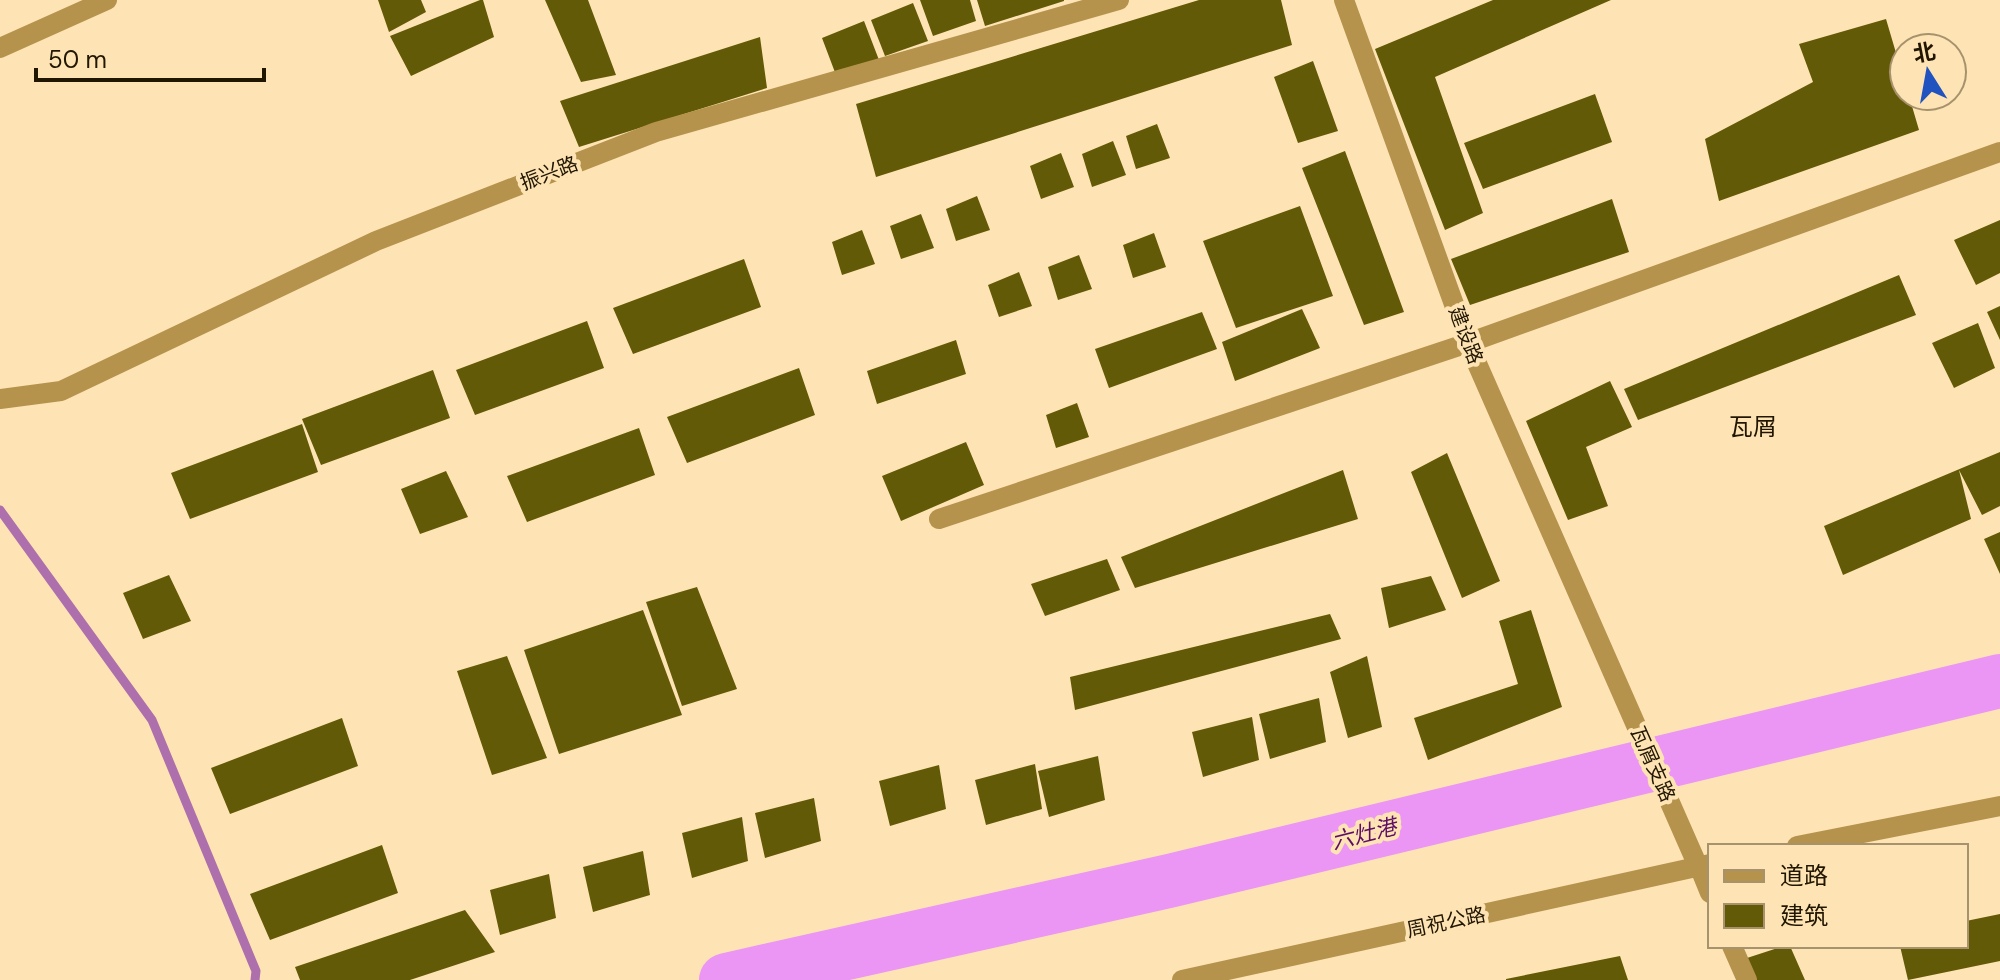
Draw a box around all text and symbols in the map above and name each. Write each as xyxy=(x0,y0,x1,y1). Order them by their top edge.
scale bar xyxy=(36,32,264,82)
north arrow xyxy=(1888,32,1968,112)
text: 北 xyxy=(1911,37,1938,69)
text: 50 m xyxy=(48,44,107,75)
street label: 振兴路 xyxy=(516,150,582,196)
street label: 建设路 xyxy=(1443,302,1489,368)
district label: 瓦屑 xyxy=(1729,411,1777,442)
street label: 瓦屑支路 xyxy=(1625,722,1681,806)
water label: 六灶港 xyxy=(1328,811,1402,856)
legend xyxy=(1708,844,1968,948)
text: 道路 xyxy=(1780,860,1828,891)
text: 建筑 xyxy=(1780,900,1828,931)
street label: 周祝公路 xyxy=(1404,901,1488,943)

